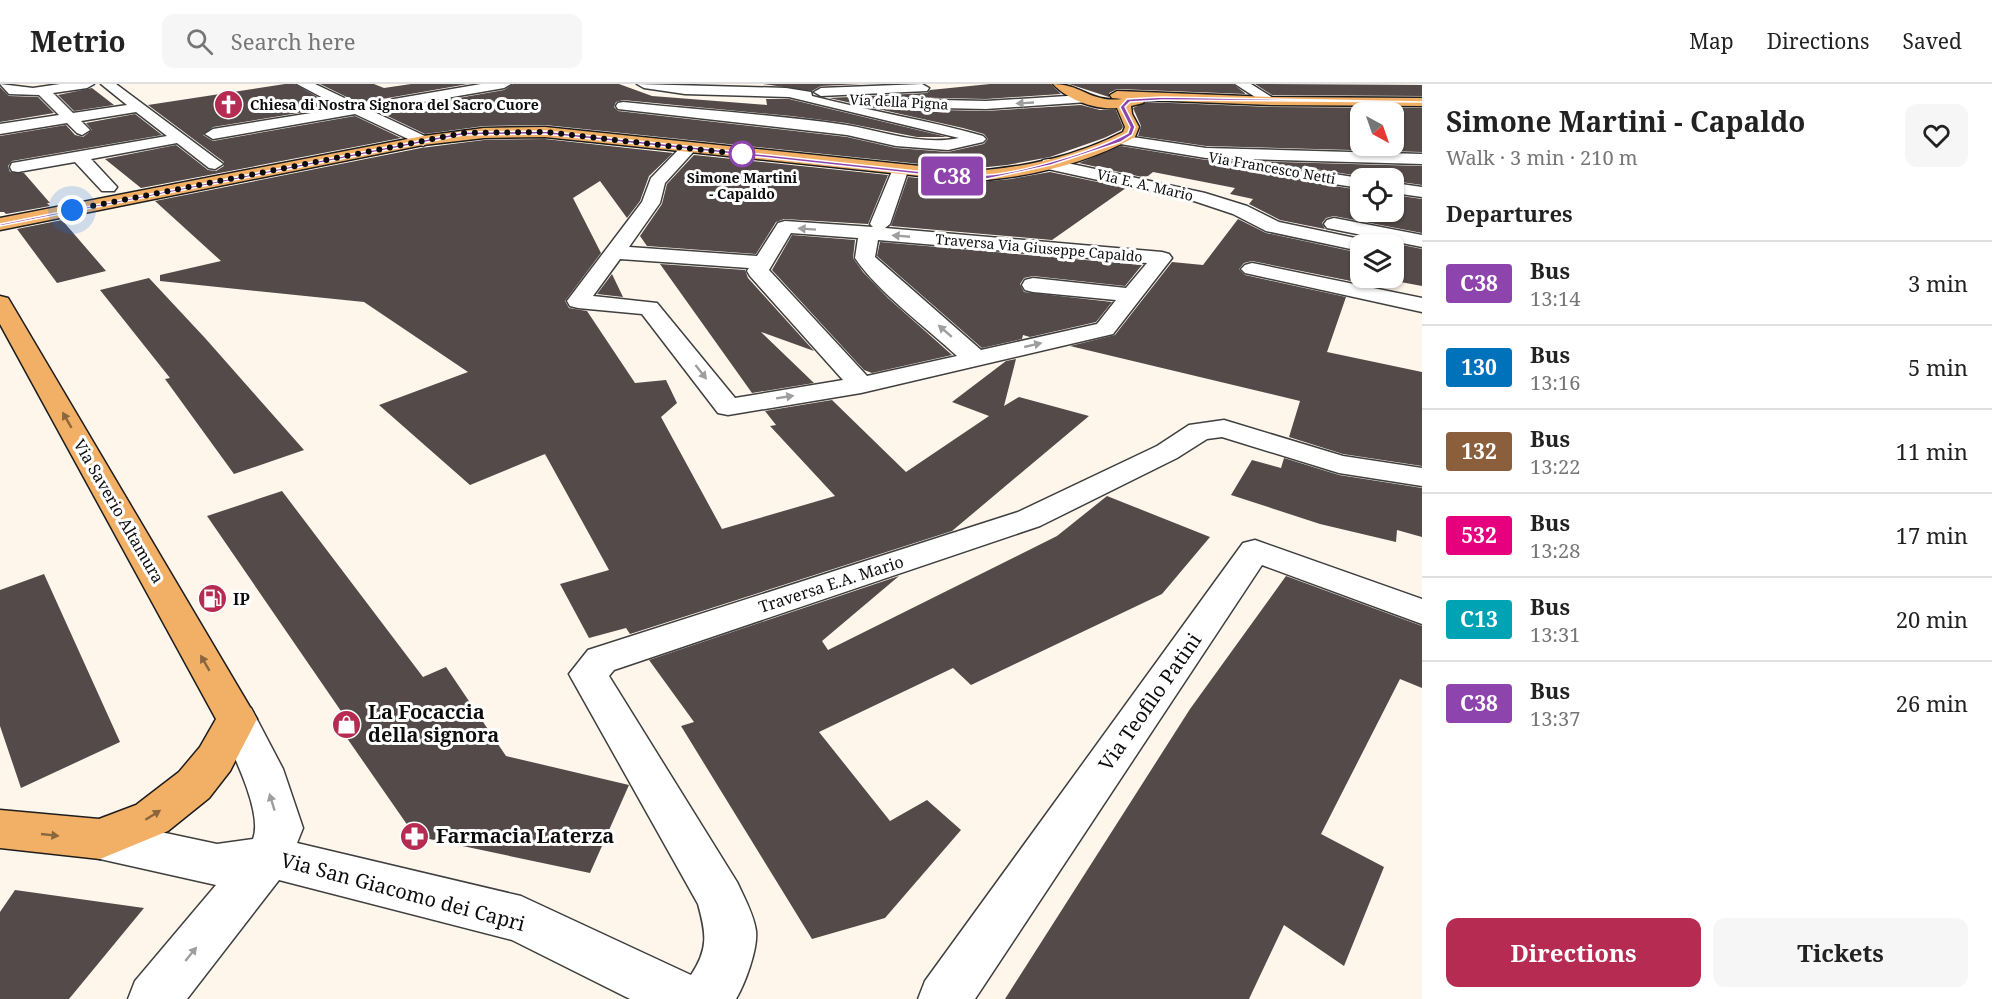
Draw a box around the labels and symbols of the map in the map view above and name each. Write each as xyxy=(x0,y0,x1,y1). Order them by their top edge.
church icon: Chiesa di Nostra Signora del Sacro Cuore xyxy=(213,89,245,121)
street label: Via della Pigna xyxy=(849,89,949,114)
place label: Chiesa di Nostra Signora del Sacro Cuore xyxy=(250,95,539,114)
one-way arrow xyxy=(1015,99,1034,108)
north arrow xyxy=(1350,102,1404,156)
marker: Simone Martini - Capaldo xyxy=(729,141,755,167)
street label: Via Francesco Netti xyxy=(1207,147,1338,188)
line badge: C38 xyxy=(918,156,986,196)
street label: Via E. A. Mario xyxy=(1095,164,1195,205)
place label: Simone Martini - Capaldo xyxy=(687,168,797,203)
your location xyxy=(57,195,87,225)
one-way arrow xyxy=(797,224,816,234)
street label: Traversa Via Giuseppe Capaldo xyxy=(935,229,1143,266)
one-way arrow xyxy=(892,231,911,241)
one-way arrow xyxy=(938,325,953,338)
one-way arrow xyxy=(1024,340,1043,350)
one-way arrow xyxy=(694,364,706,379)
one-way arrow xyxy=(776,392,795,401)
one-way arrow xyxy=(62,411,72,428)
street label: Via Saverio Altamura xyxy=(69,435,169,587)
street label: Traversa E.A. Mario xyxy=(756,550,906,618)
fuel station icon: IP xyxy=(196,583,228,615)
place label: IP xyxy=(233,588,250,610)
street label: Via Teofilo Patini xyxy=(1092,627,1207,776)
one-way arrow xyxy=(200,654,210,671)
place label: La Focaccia della signora xyxy=(368,698,499,748)
shop icon: La Focaccia della signora xyxy=(331,708,363,740)
one-way arrow xyxy=(267,793,277,811)
one-way arrow xyxy=(145,810,161,821)
pharmacy icon: Farmacia Laterza xyxy=(399,820,431,852)
place label: Farmacia Laterza xyxy=(436,822,614,849)
one-way arrow xyxy=(41,830,60,840)
street label: Via San Giacomo dei Capri xyxy=(278,846,529,937)
one-way arrow xyxy=(184,947,197,962)

